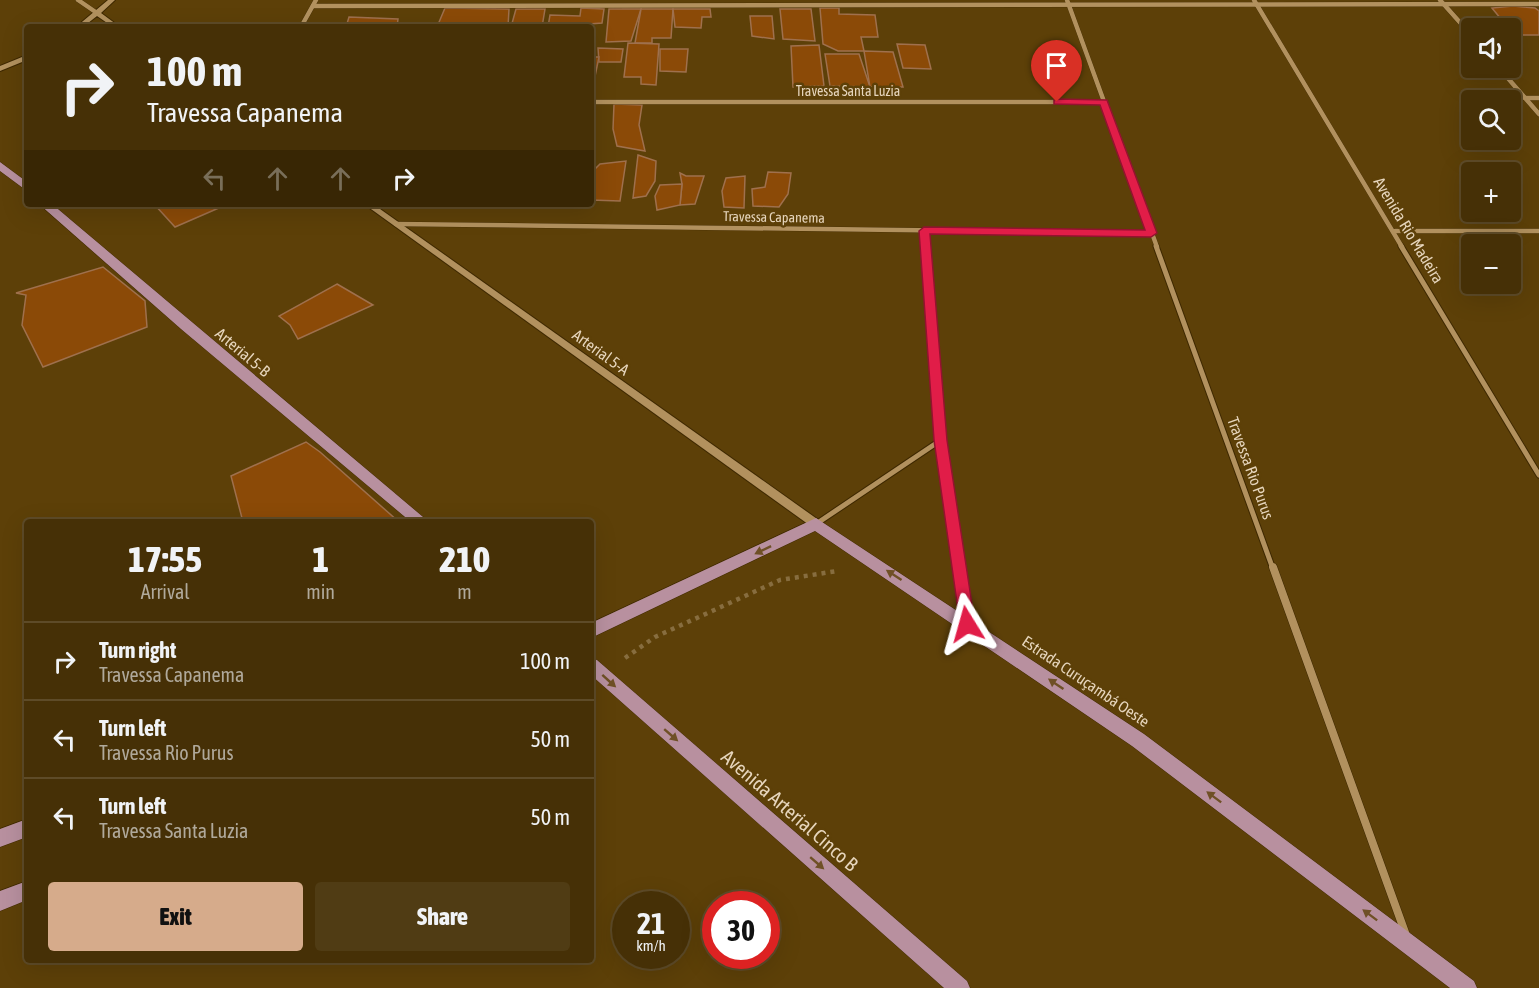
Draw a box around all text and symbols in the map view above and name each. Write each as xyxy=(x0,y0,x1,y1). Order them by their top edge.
map controls xyxy=(1461,18,1521,294)
button: sound xyxy=(1461,18,1521,78)
pin xyxy=(1031,40,1082,102)
text: 100 m xyxy=(147,47,242,95)
icon: right xyxy=(48,48,126,126)
icon: arrive xyxy=(1040,49,1073,82)
street label: Travessa Santa Luzia xyxy=(796,83,900,99)
button: search xyxy=(1461,90,1521,150)
text: Travessa Capanema xyxy=(147,97,343,128)
icon: left xyxy=(198,162,231,195)
icon: ahead xyxy=(261,162,294,195)
icon: ahead xyxy=(324,162,357,195)
icon: right xyxy=(387,162,420,195)
button: + xyxy=(1461,162,1521,222)
street label: Avenida Rio Madeira xyxy=(1370,174,1448,286)
street label: Travessa Capanema xyxy=(723,208,825,226)
button: − xyxy=(1461,234,1521,294)
street label: Arterial 5-B xyxy=(212,324,274,380)
street label: Arterial 5-A xyxy=(569,325,633,379)
street label: Travessa Rio Purus xyxy=(1224,414,1278,522)
text: 17:55 xyxy=(128,538,202,580)
text: 1 xyxy=(312,538,329,580)
text: 210 xyxy=(439,538,490,580)
one-way arrow xyxy=(755,545,772,554)
one-way arrow xyxy=(886,570,902,581)
text: Arrival xyxy=(141,580,190,603)
text: min xyxy=(306,580,335,603)
text: m xyxy=(457,580,472,603)
position arrow xyxy=(935,592,999,656)
street label: Estrada Curuçambá Oeste xyxy=(1018,632,1153,731)
text: Turn right xyxy=(99,637,176,663)
icon: right xyxy=(48,645,81,678)
text: 100 m xyxy=(520,648,570,674)
text: Travessa Capanema xyxy=(99,663,244,686)
one-way arrow xyxy=(601,674,616,687)
one-way arrow xyxy=(1048,678,1064,690)
text: Turn left xyxy=(99,715,166,741)
icon: left xyxy=(48,723,81,756)
text: 50 m xyxy=(530,726,570,752)
one-way arrow xyxy=(663,728,678,741)
text: Travessa Rio Purus xyxy=(99,741,233,764)
street label: Avenida Arterial Cinco B xyxy=(717,745,863,876)
one-way arrow xyxy=(1207,792,1222,804)
text: Turn left xyxy=(99,793,166,819)
icon: left xyxy=(48,801,81,834)
text: 50 m xyxy=(530,804,570,830)
text: Travessa Santa Luzia xyxy=(99,819,248,842)
one-way arrow xyxy=(810,857,825,870)
button: Exit xyxy=(48,882,303,951)
button: Share xyxy=(315,882,570,951)
speed limit sign: 30 xyxy=(702,891,780,969)
text: 21 xyxy=(637,906,665,940)
one-way arrow xyxy=(1362,908,1378,921)
text: km/h xyxy=(636,937,666,954)

